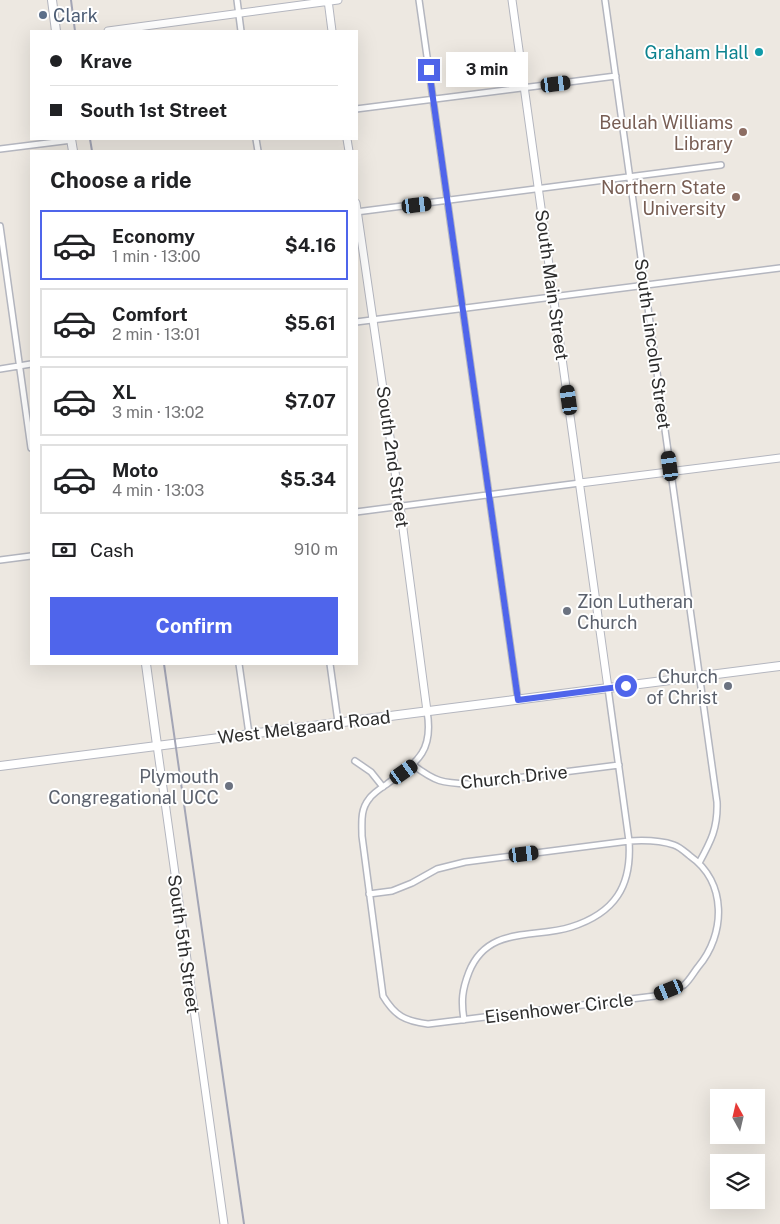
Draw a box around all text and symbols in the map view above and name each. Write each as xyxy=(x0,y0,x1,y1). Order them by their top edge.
place label: Clark xyxy=(53,5,98,26)
marker: Clark xyxy=(37,9,49,21)
place label: Graham Hall xyxy=(645,42,749,63)
marker: Graham Hall xyxy=(753,46,765,58)
text: Krave xyxy=(80,50,132,72)
callout: 3 min xyxy=(446,52,529,88)
route end xyxy=(418,59,440,81)
text: 3 min xyxy=(466,60,508,79)
car xyxy=(540,75,571,93)
text: South 1st Street xyxy=(80,99,227,121)
place label: Beulah Williams Library xyxy=(599,112,733,154)
marker: Beulah Williams Library xyxy=(737,126,749,138)
text: Choose a ride xyxy=(50,167,192,193)
place label: Northern State University xyxy=(601,177,726,219)
marker: Northern State University xyxy=(730,191,742,203)
car xyxy=(401,196,432,214)
street label: South Main Street xyxy=(531,208,573,362)
icon: car xyxy=(52,223,97,268)
text: Economy xyxy=(112,225,195,247)
text: $4.16 xyxy=(285,234,336,256)
text: 1 min · 13:00 xyxy=(112,247,201,266)
street label: South Lincoln Street xyxy=(631,257,675,431)
icon: car xyxy=(52,301,97,346)
text: Comfort xyxy=(112,303,188,325)
text: $5.61 xyxy=(284,312,336,334)
text: 2 min · 13:01 xyxy=(112,325,200,344)
icon: car xyxy=(52,379,97,424)
text: XL xyxy=(112,381,137,403)
car xyxy=(559,384,578,416)
street label: South 2nd Street xyxy=(373,385,413,529)
text: $7.07 xyxy=(284,390,336,412)
text: 3 min · 13:02 xyxy=(112,403,204,422)
car xyxy=(660,450,679,482)
icon: car xyxy=(52,457,97,502)
text: Moto xyxy=(112,459,158,481)
text: $5.34 xyxy=(280,468,336,490)
text: 4 min · 13:03 xyxy=(112,481,204,500)
icon: cash xyxy=(50,536,78,564)
text: Cash xyxy=(90,539,134,561)
text: 910 m xyxy=(294,540,338,559)
place label: Zion Lutheran Church xyxy=(577,591,693,633)
button: Confirm xyxy=(50,597,338,655)
marker: Zion Lutheran Church xyxy=(561,605,573,617)
place label: Church of Christ xyxy=(647,666,718,708)
route start xyxy=(615,675,637,697)
marker: Church of Christ xyxy=(722,680,734,692)
street label: West Melgaard Road xyxy=(216,706,392,748)
car xyxy=(387,757,420,787)
street label: Church Drive xyxy=(459,761,569,793)
place label: Plymouth Congregational UCC xyxy=(48,766,219,808)
marker: Plymouth Congregational UCC xyxy=(223,780,235,792)
car xyxy=(508,845,539,863)
street label: South 5th Street xyxy=(164,873,204,1015)
car xyxy=(652,977,685,1003)
street label: Eisenhower Circle xyxy=(483,988,635,1028)
north arrow xyxy=(710,1089,765,1144)
map controls xyxy=(710,1089,765,1209)
button: layers xyxy=(710,1154,765,1209)

